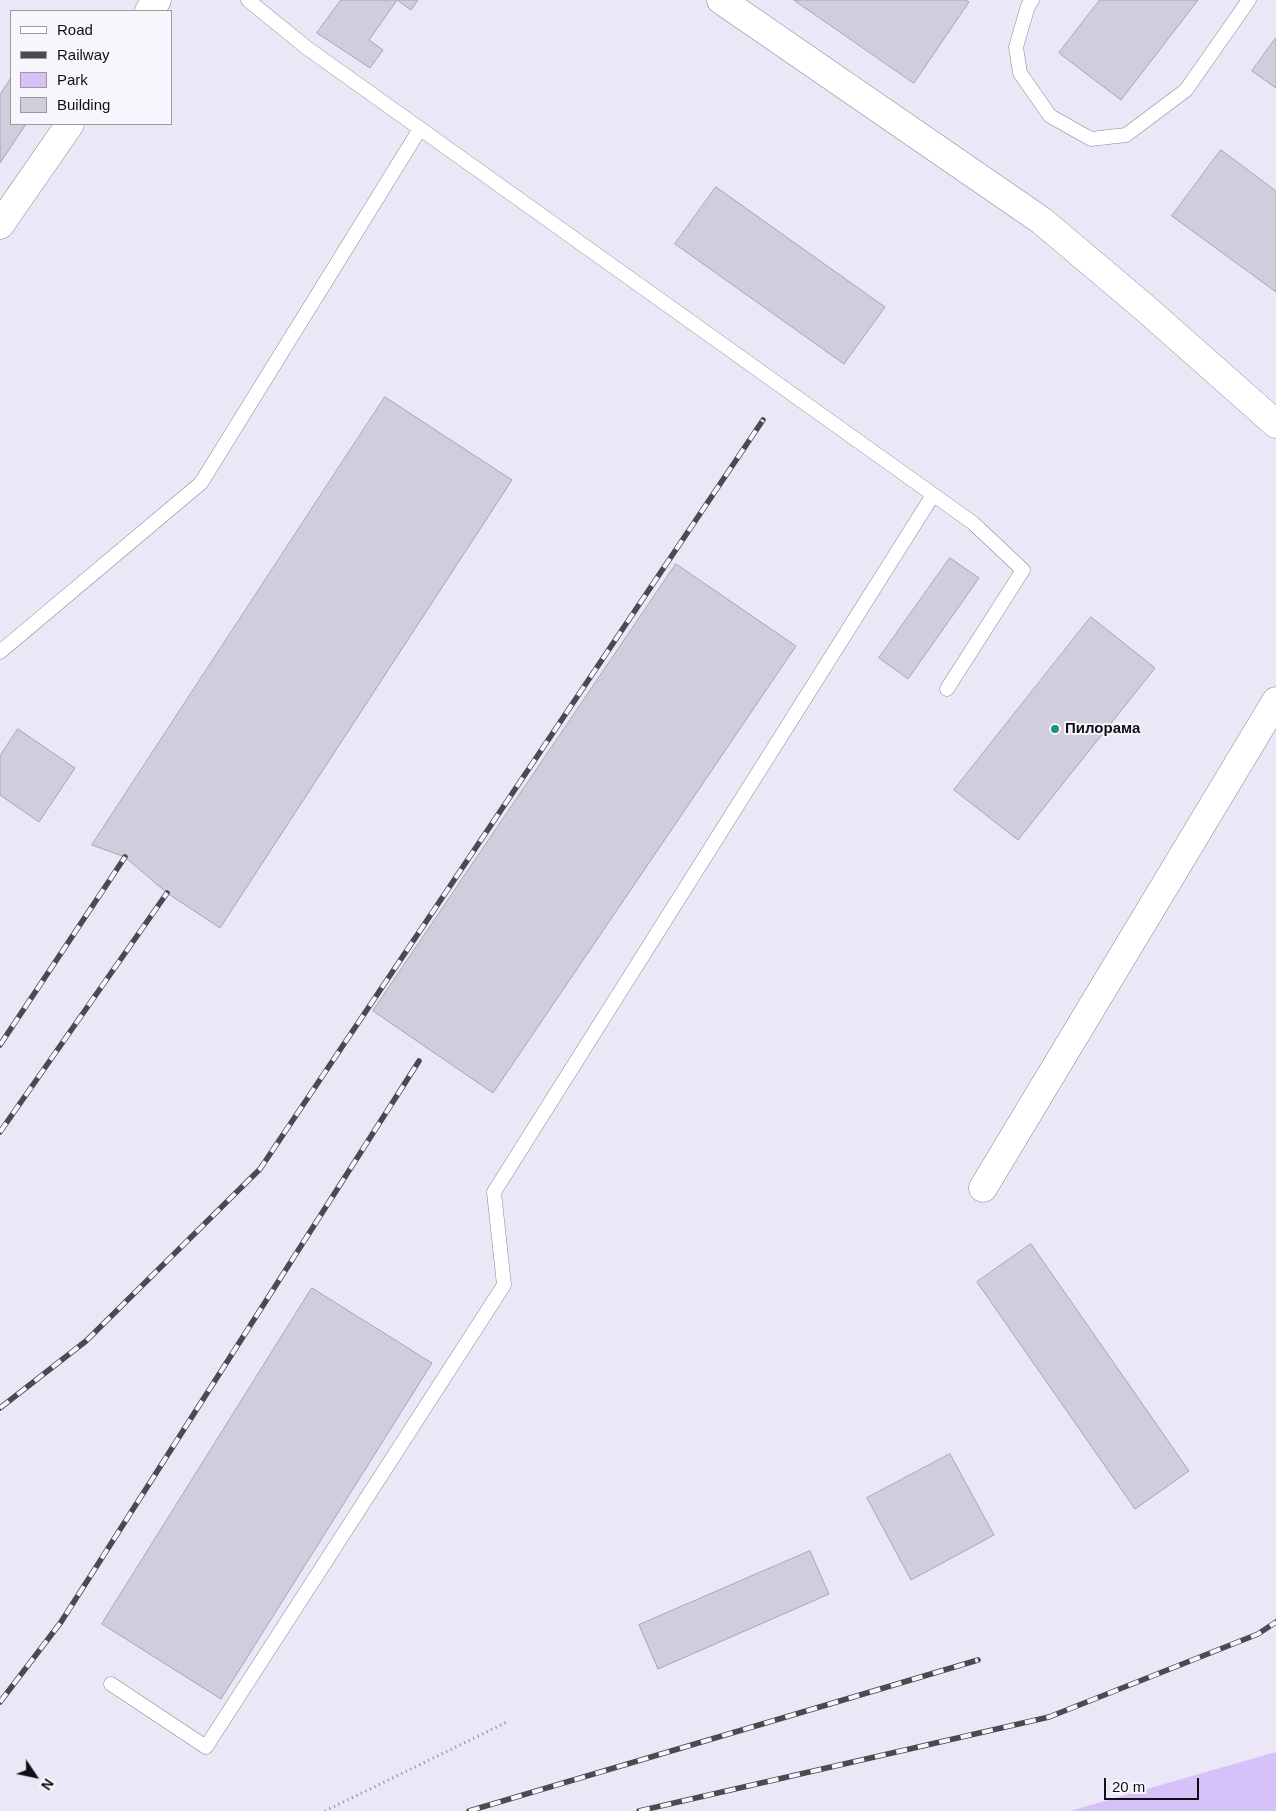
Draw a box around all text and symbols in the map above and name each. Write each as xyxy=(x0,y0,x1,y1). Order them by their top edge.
legend xyxy=(10,10,172,125)
text: Road xyxy=(57,21,93,38)
text: Railway xyxy=(57,46,110,63)
text: Park xyxy=(57,71,88,88)
text: Building xyxy=(57,96,110,113)
place label: Пилорама xyxy=(1065,720,1140,738)
marker: Пилорама xyxy=(1049,723,1061,735)
north arrow xyxy=(10,1751,60,1801)
scale bar xyxy=(1106,1768,1201,1800)
text: N xyxy=(38,1776,57,1793)
text: 20 m xyxy=(1112,1778,1145,1795)

